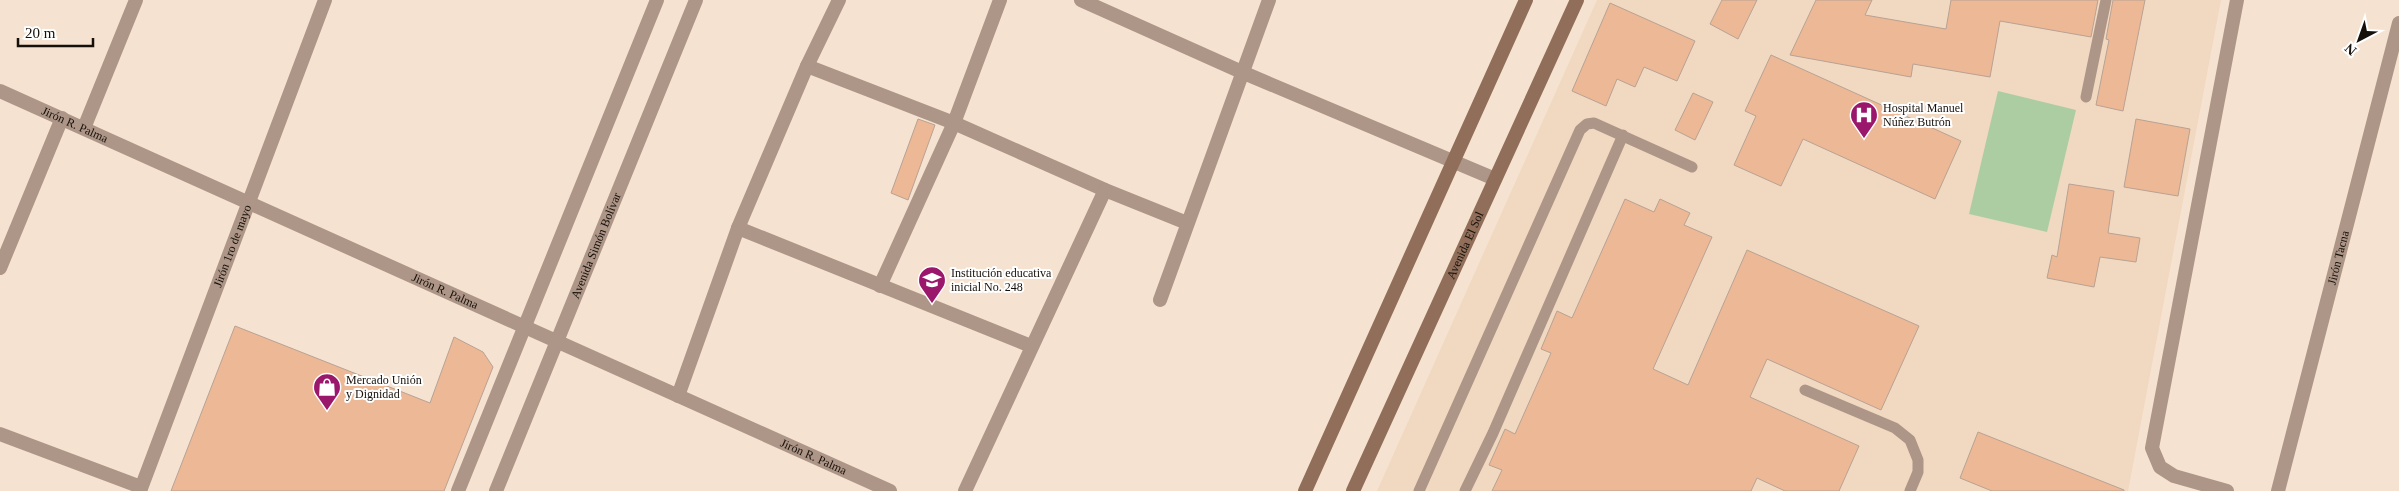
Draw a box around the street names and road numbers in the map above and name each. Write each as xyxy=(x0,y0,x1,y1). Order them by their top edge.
street label: Jirón R. Palma xyxy=(40,104,111,146)
street label: Avenida Simón Bolívar xyxy=(568,191,624,301)
street label: Jirón 1ro de mayo xyxy=(210,203,254,289)
street label: Avenida El Sol xyxy=(1444,209,1487,281)
street label: Jirón Tacna xyxy=(2325,229,2352,286)
street label: Jirón R. Palma xyxy=(410,270,481,312)
street label: Jirón R. Palma xyxy=(778,436,849,478)

